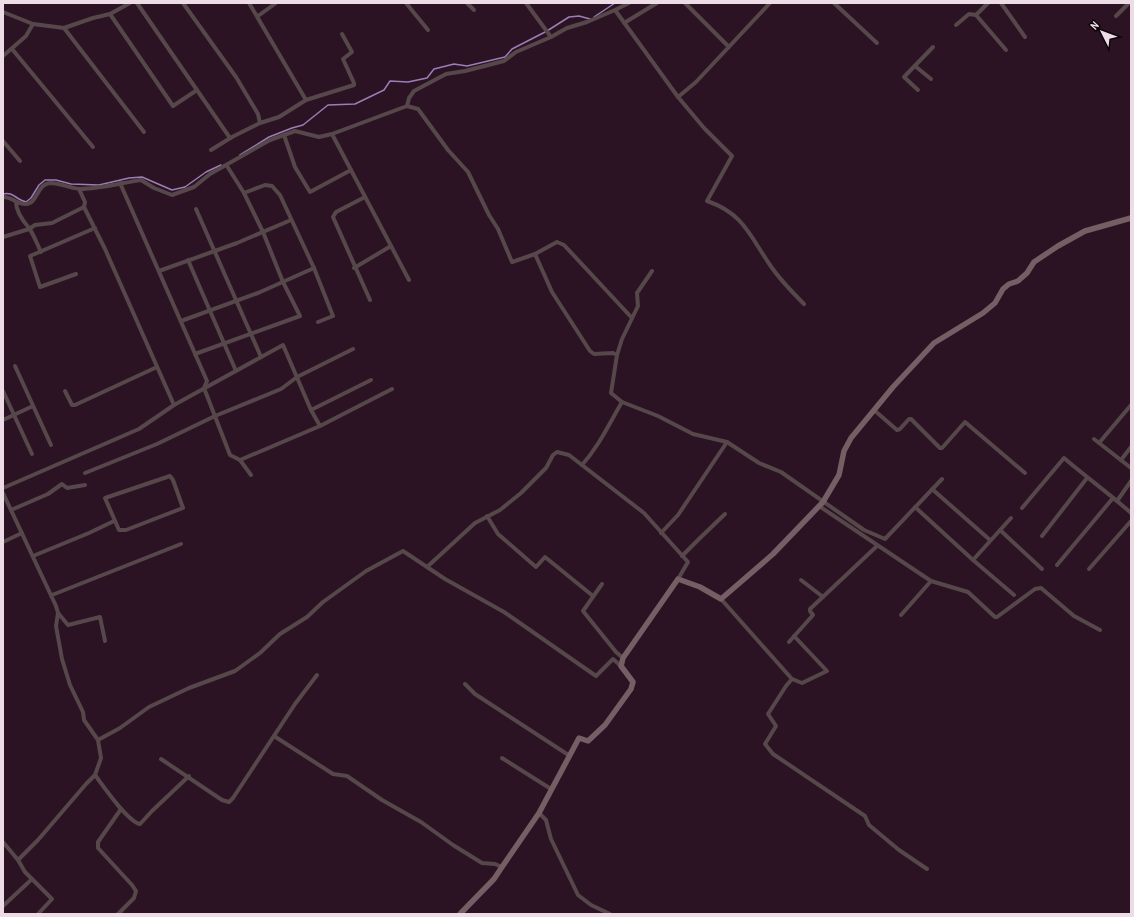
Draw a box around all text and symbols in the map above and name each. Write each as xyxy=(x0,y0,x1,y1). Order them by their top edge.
north arrow xyxy=(1082,12,1122,52)
text: N xyxy=(1087,18,1102,32)

